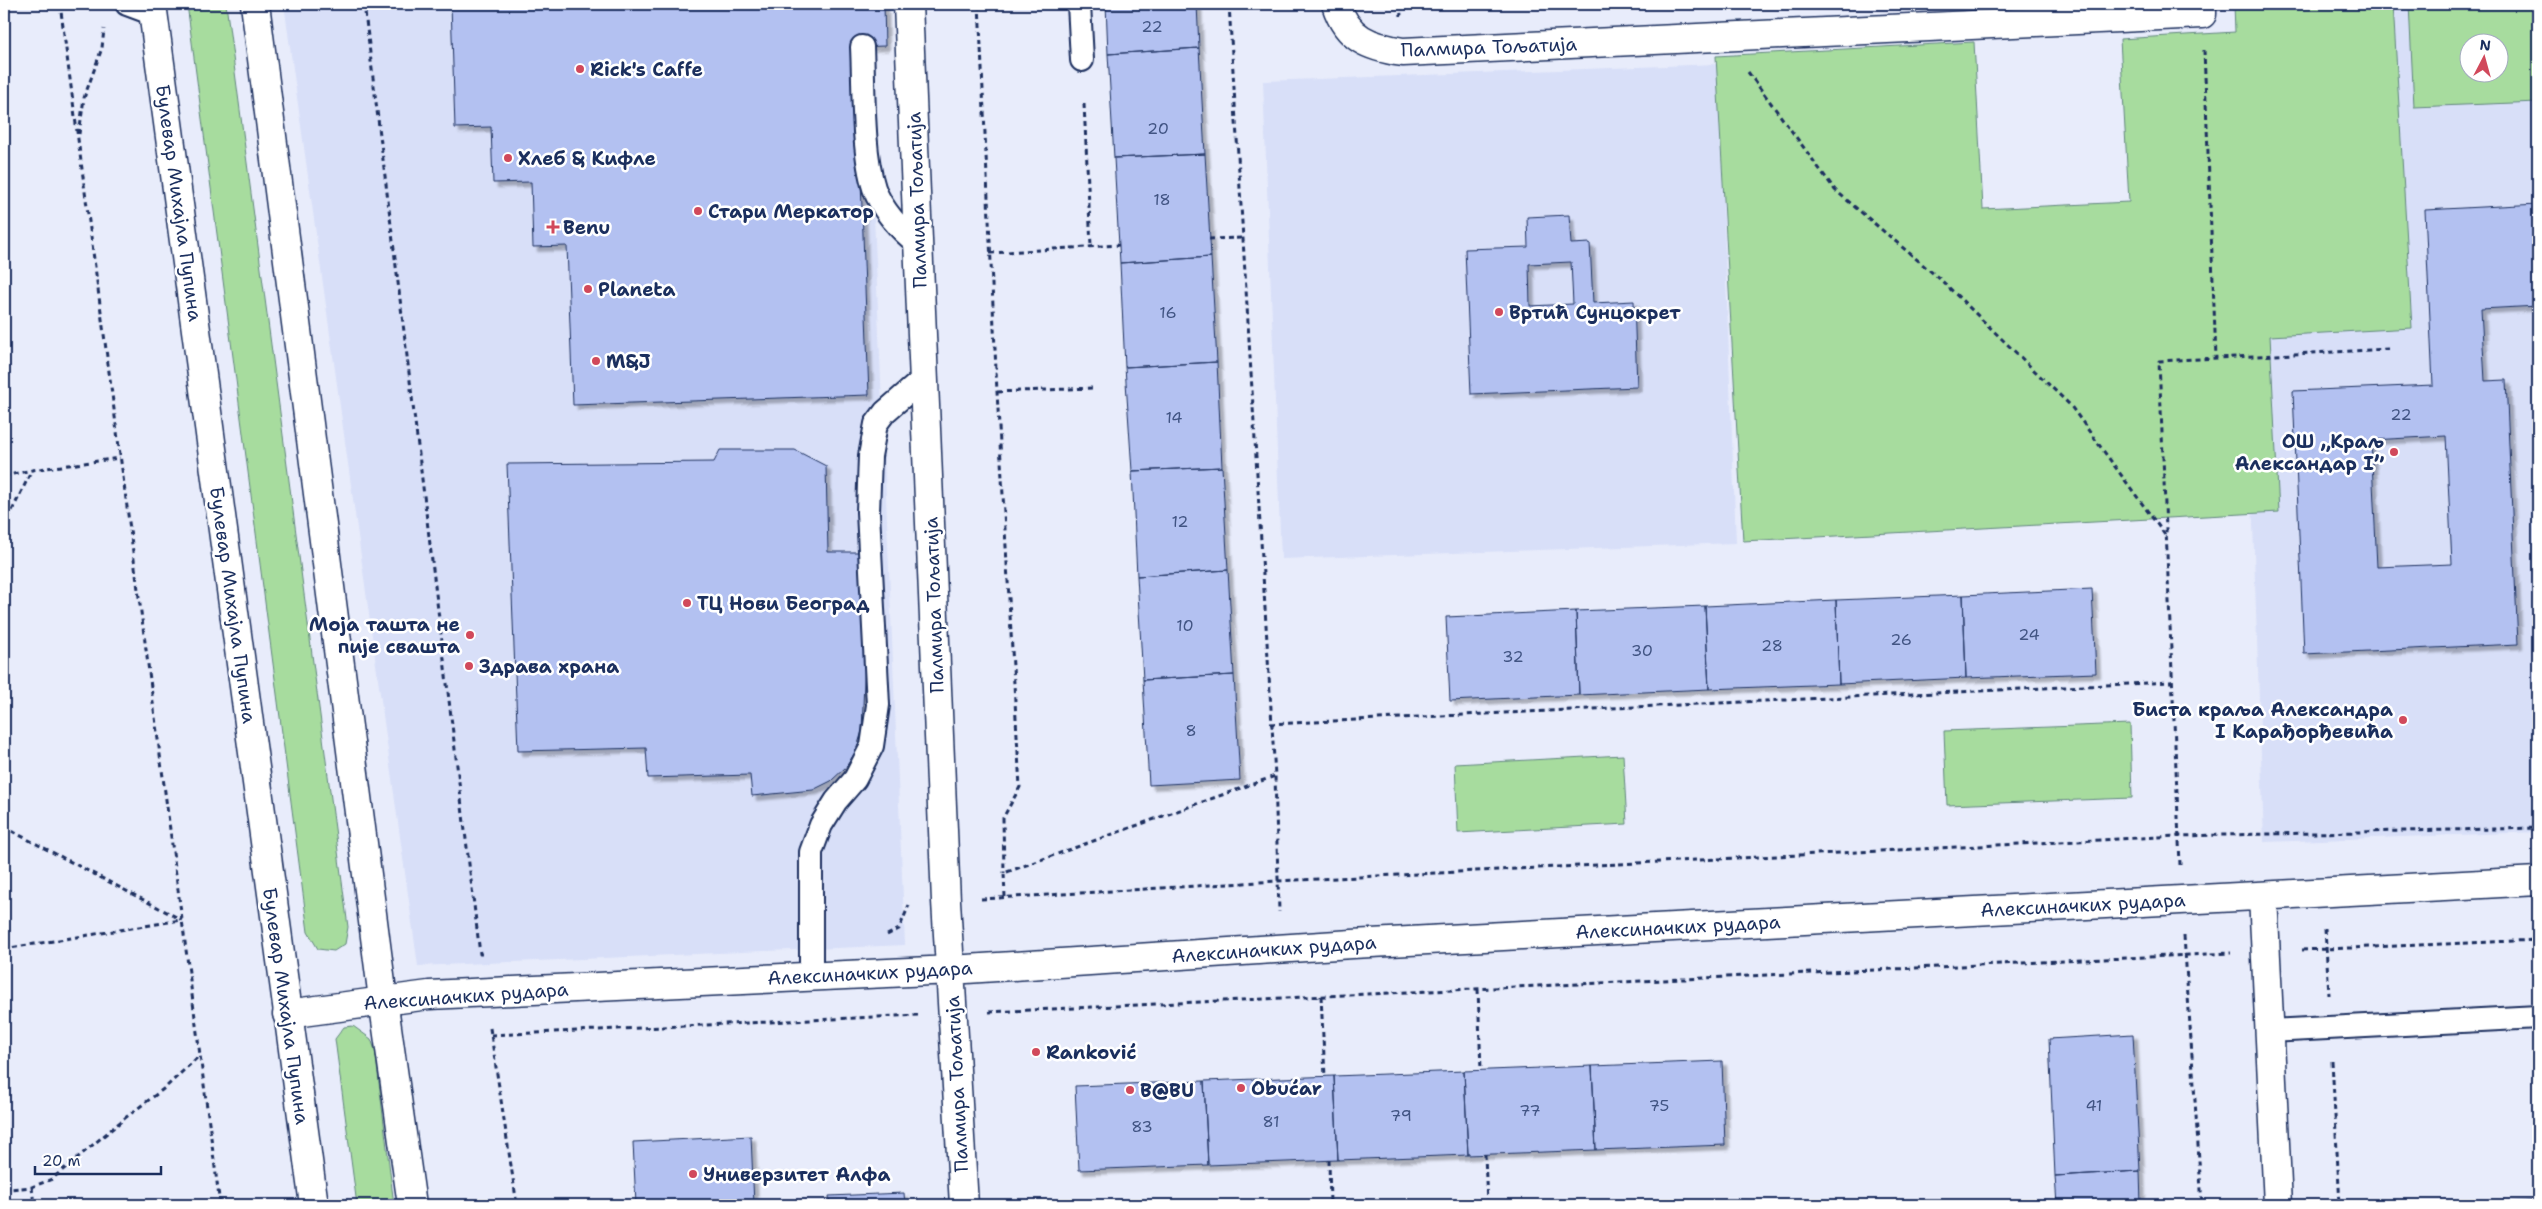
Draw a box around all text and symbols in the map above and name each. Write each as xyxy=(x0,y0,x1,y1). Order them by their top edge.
house number: 22 xyxy=(1141,16,1163,37)
street label: Палмира Тољатија xyxy=(1400,31,1578,63)
north arrow xyxy=(2460,32,2510,82)
text: N xyxy=(2479,36,2492,55)
place label: Rick's Caffe xyxy=(590,57,703,82)
marker: Rick's Caffe xyxy=(574,63,586,75)
street label: Булевар Михајла Пупина xyxy=(150,83,208,323)
street label: Палмира Тољатија xyxy=(901,111,933,289)
house number: 20 xyxy=(1147,118,1169,139)
place label: Хлеб & Кифле xyxy=(518,146,656,171)
marker: Хлеб & Кифле xyxy=(502,152,514,164)
house number: 18 xyxy=(1153,189,1171,210)
place label: Стари Меркатор xyxy=(708,199,874,224)
marker: Стари Меркатор xyxy=(692,205,704,217)
place label: Benu xyxy=(563,215,610,240)
marker: Benu xyxy=(547,221,559,233)
place label: Planeta xyxy=(598,277,675,302)
marker: Planeta xyxy=(582,283,594,295)
place label: Вртић Сунцокрет xyxy=(1509,300,1681,325)
house number: 16 xyxy=(1159,302,1177,323)
marker: Вртић Сунцокрет xyxy=(1493,306,1505,318)
place label: M&J xyxy=(606,349,651,374)
marker: M&J xyxy=(590,355,602,367)
house number: 22 xyxy=(2390,404,2412,425)
house number: 14 xyxy=(1165,407,1183,428)
place label: ОШ „Краљ Александар I” xyxy=(2235,429,2385,476)
marker: ОШ „Краљ Александар I” xyxy=(2388,446,2400,458)
street label: Булевар Михајла Пупина xyxy=(204,485,262,725)
house number: 12 xyxy=(1171,511,1189,532)
street label: Палмира Тољатија xyxy=(918,516,950,694)
place label: ТЦ Нови Београд xyxy=(697,591,870,616)
marker: ТЦ Нови Београд xyxy=(681,597,693,609)
place label: Моја ташта не пије свашта xyxy=(309,612,460,659)
house number: 10 xyxy=(1176,615,1194,636)
house number: 24 xyxy=(2018,624,2040,645)
marker: Моја ташта не пије свашта xyxy=(464,629,476,641)
house number: 26 xyxy=(1890,629,1912,650)
house number: 28 xyxy=(1761,635,1783,656)
house number: 30 xyxy=(1631,640,1653,661)
house number: 32 xyxy=(1502,646,1524,667)
place label: Здрава храна xyxy=(479,654,619,679)
marker: Здрава храна xyxy=(463,660,475,672)
place label: Биста краља Александра I Карађорђевића xyxy=(2132,697,2393,744)
marker: Биста краља Александра I Карађорђевића xyxy=(2397,714,2409,726)
house number: 8 xyxy=(1185,720,1197,741)
street label: Булевар Михајла Пупина xyxy=(257,886,315,1126)
street label: Алексиначких рудара xyxy=(1980,887,2186,923)
street label: Алексиначких рудара xyxy=(1575,909,1781,945)
street label: Алексиначких рудара xyxy=(1171,929,1377,969)
street label: Алексиначких рудара xyxy=(767,955,973,991)
street label: Алексиначких рудара xyxy=(363,976,569,1016)
street label: Палмира Тољатија xyxy=(940,995,974,1173)
place label: Ranković xyxy=(1046,1040,1137,1065)
marker: Ranković xyxy=(1030,1046,1042,1058)
place label: Obućar xyxy=(1251,1076,1322,1101)
place label: B@BU xyxy=(1140,1078,1194,1103)
marker: Obućar xyxy=(1235,1082,1247,1094)
marker: B@BU xyxy=(1124,1084,1136,1096)
house number: 75 xyxy=(1649,1095,1669,1116)
house number: 41 xyxy=(2085,1095,2103,1116)
house number: 77 xyxy=(1519,1100,1541,1121)
house number: 79 xyxy=(1390,1105,1412,1126)
house number: 81 xyxy=(1262,1111,1280,1132)
house number: 83 xyxy=(1131,1116,1153,1137)
scale bar xyxy=(35,1144,161,1176)
text: 20 m xyxy=(42,1151,81,1171)
place label: Универзитет Алфа xyxy=(703,1162,890,1187)
marker: Универзитет Алфа xyxy=(687,1168,699,1180)

